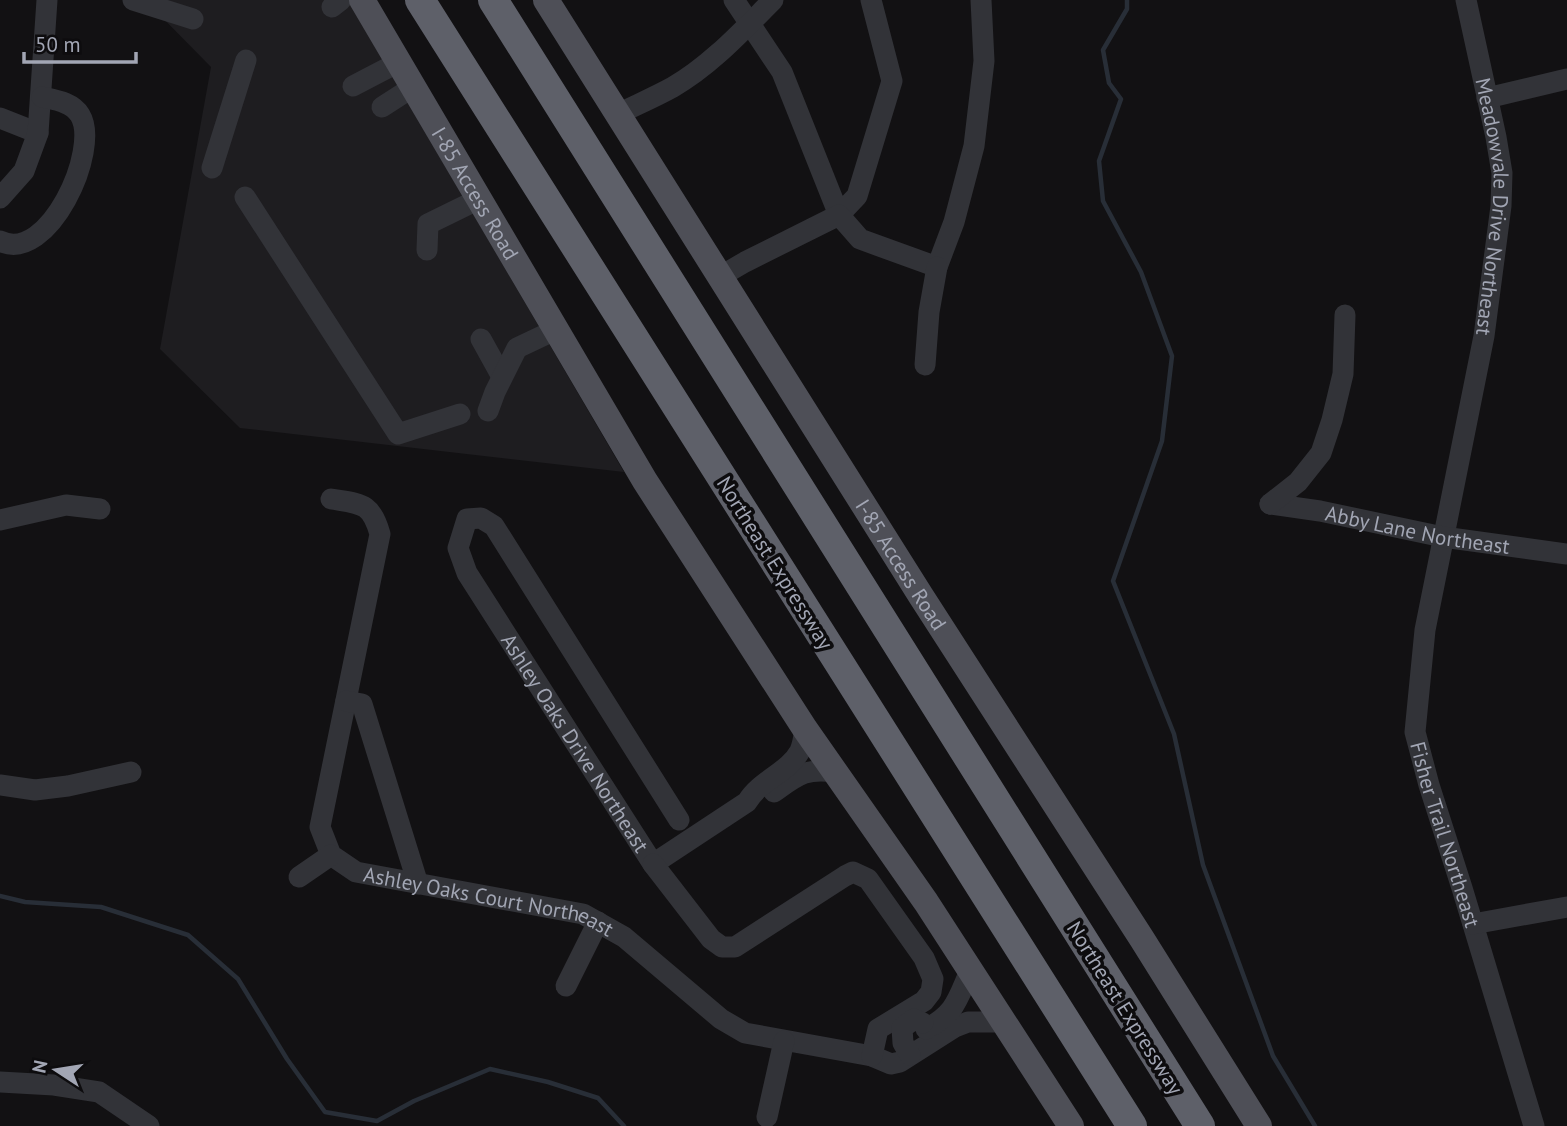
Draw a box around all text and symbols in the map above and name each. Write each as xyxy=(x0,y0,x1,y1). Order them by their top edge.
scale bar xyxy=(24,21,136,65)
text: 50 m xyxy=(35,31,81,58)
street label: Meadowvale Drive Northeast xyxy=(1470,75,1516,337)
street label: I-85 Access Road xyxy=(426,122,525,265)
street label: Northeast Expressway xyxy=(711,471,839,655)
street label: I-85 Access Road xyxy=(850,494,953,635)
street label: Abby Lane Northeast xyxy=(1323,499,1511,560)
street label: Ashley Oaks Drive Northeast xyxy=(496,628,655,857)
street label: Fisher Trail Northeast xyxy=(1405,739,1487,930)
street label: Ashley Oaks Court Northeast xyxy=(361,860,619,942)
street label: Northeast Expressway xyxy=(1061,916,1189,1100)
north arrow xyxy=(21,1035,91,1105)
text: N xyxy=(26,1058,52,1075)

